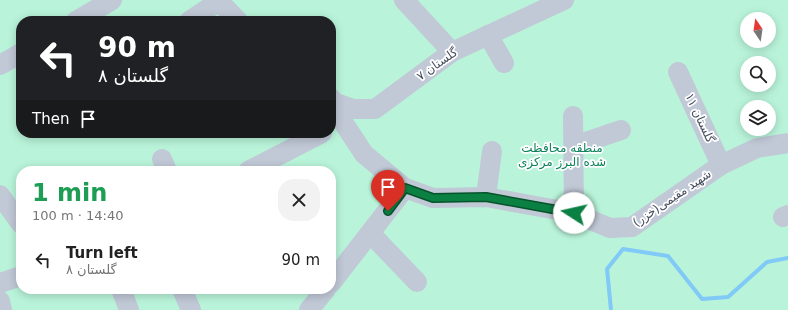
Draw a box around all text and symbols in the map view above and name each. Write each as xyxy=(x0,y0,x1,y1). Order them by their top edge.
north arrow xyxy=(740,12,776,48)
map controls xyxy=(740,12,776,136)
text: 90 m xyxy=(98,31,176,64)
icon: left xyxy=(32,32,84,84)
street label: گلستان ۷ xyxy=(414,45,460,83)
button: search xyxy=(740,56,776,92)
text: گلستان ۸ xyxy=(98,65,168,86)
street label: گلستان ۱۱ xyxy=(682,91,718,145)
button: layers xyxy=(740,100,776,136)
icon: arrive xyxy=(77,108,99,130)
text: Then xyxy=(32,110,69,128)
park label: منطقه محافظت شده البرز مرکزی xyxy=(518,141,606,170)
street label: شهید مقیمی(‌خزر) xyxy=(630,167,714,230)
pin xyxy=(371,170,405,211)
icon: arrive xyxy=(377,176,399,198)
text: 1 min xyxy=(32,179,107,207)
button: close xyxy=(278,179,320,221)
position arrow xyxy=(553,192,595,234)
text: 100 m · 14:40 xyxy=(32,208,123,223)
text: Turn left xyxy=(66,244,138,262)
icon: left xyxy=(32,249,54,271)
text: 90 m xyxy=(282,251,320,269)
text: گلستان ۸ xyxy=(66,262,117,277)

